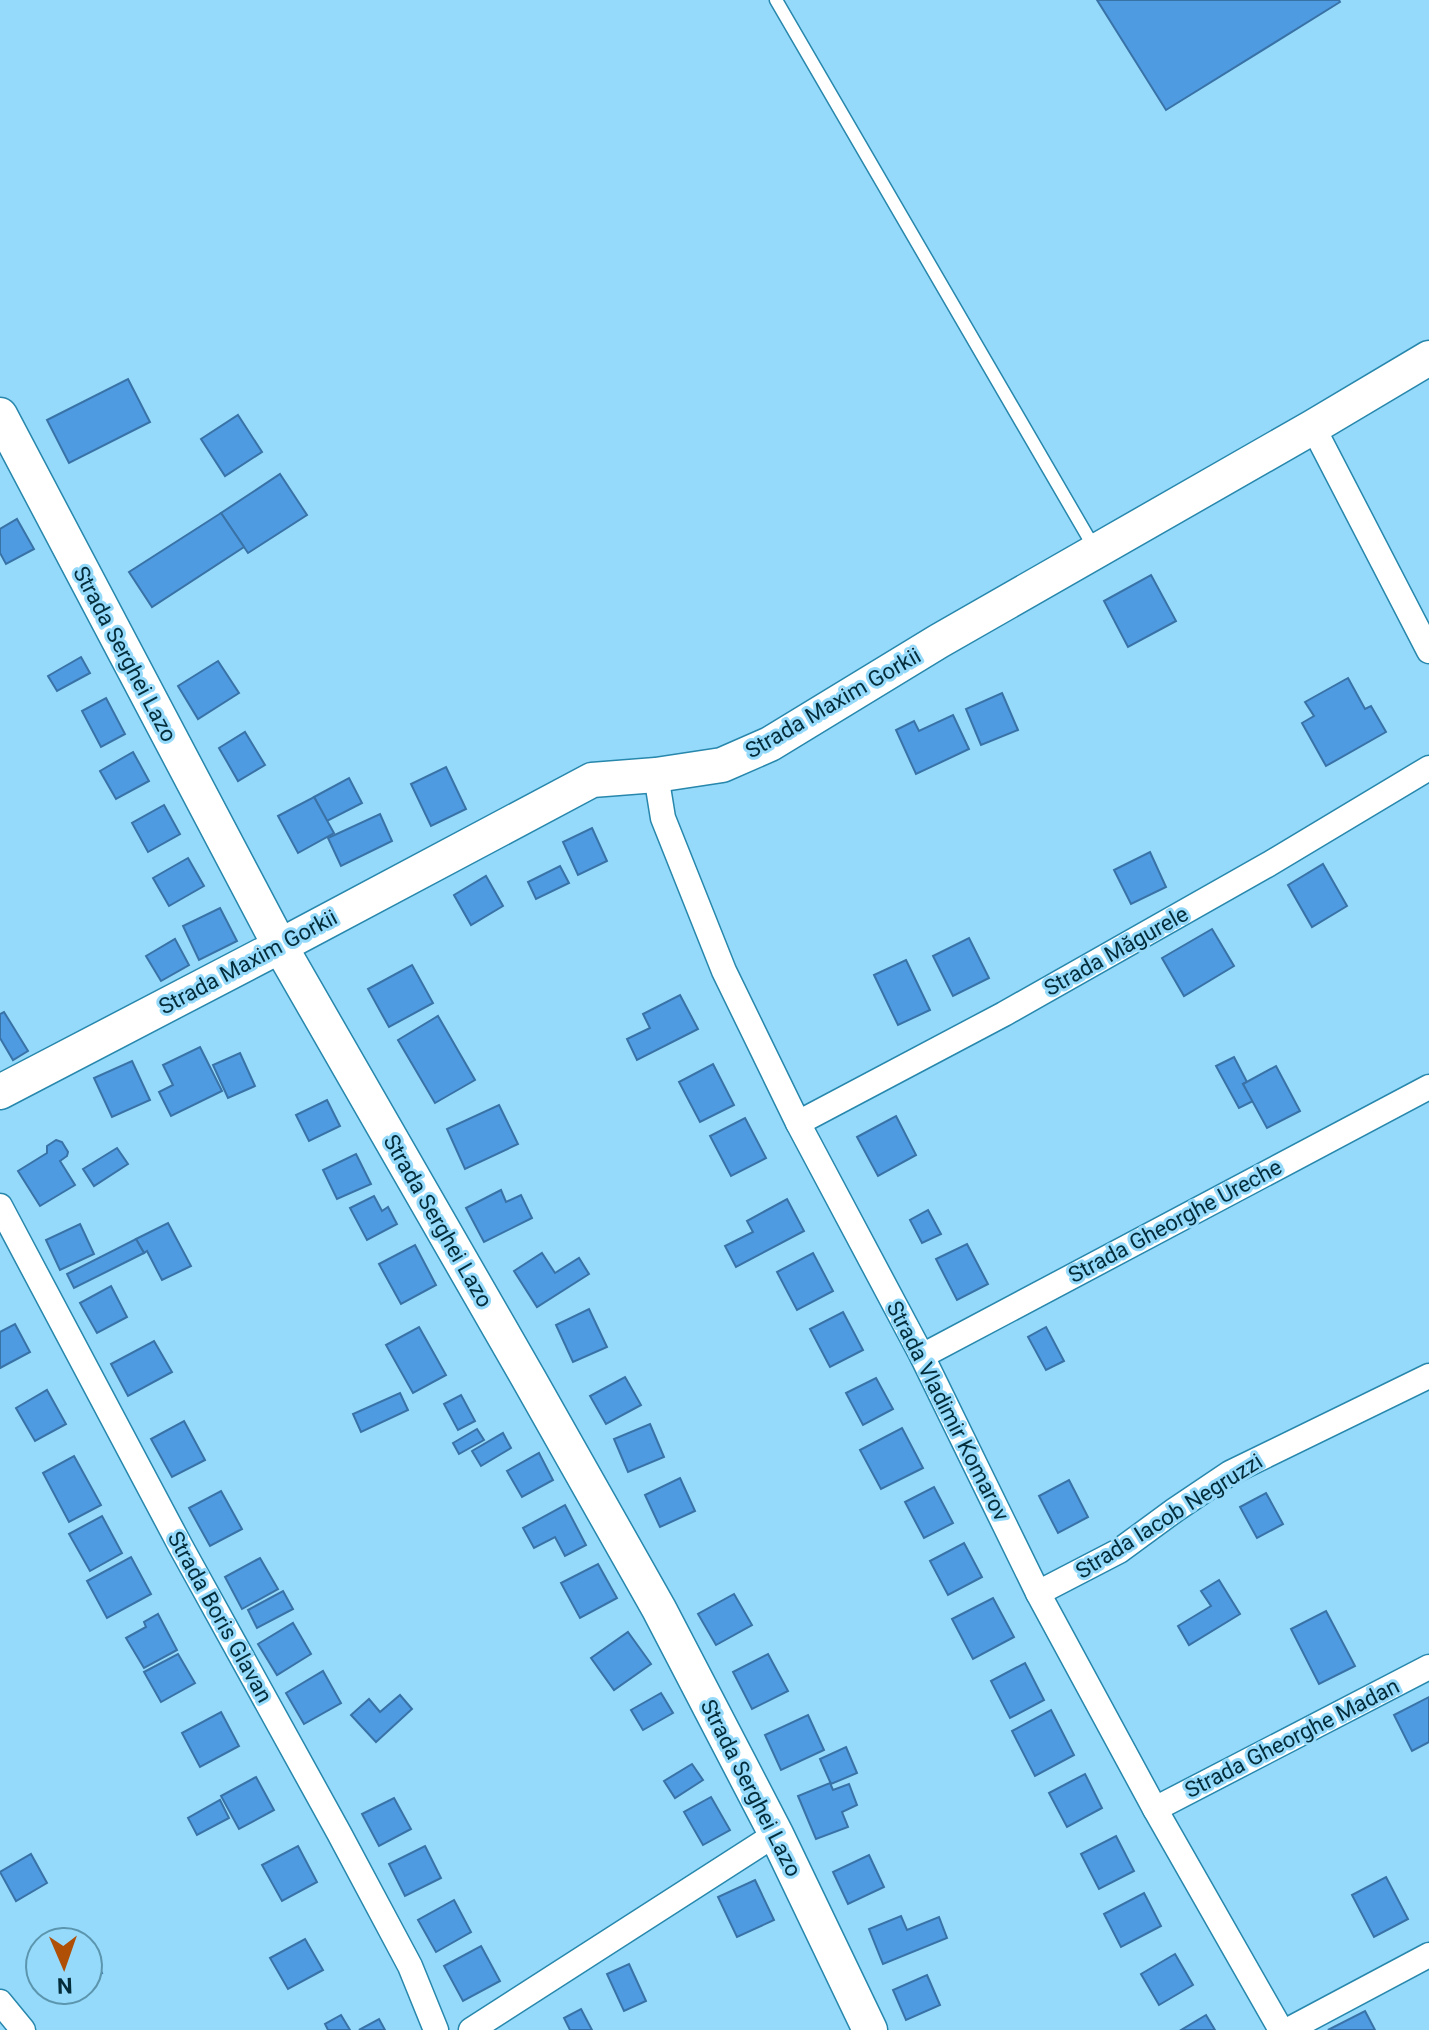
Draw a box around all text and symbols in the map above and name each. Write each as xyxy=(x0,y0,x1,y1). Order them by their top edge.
street label: Strada Serghei Lazo xyxy=(68,562,182,746)
street label: Strada Maxim Gorkii xyxy=(741,643,925,763)
street label: Strada Măgurele xyxy=(1040,901,1192,1001)
street label: Strada Maxim Gorkii xyxy=(155,904,341,1020)
street label: Strada Serghei Lazo xyxy=(378,1130,498,1312)
street label: Strada Gheorghe Ureche xyxy=(1064,1154,1286,1288)
street label: Strada Vladimir Komarov xyxy=(882,1297,1015,1525)
street label: Strada Iacob Negruzzi xyxy=(1071,1448,1267,1584)
street label: Strada Boris Glavan xyxy=(163,1527,277,1707)
street label: Strada Gheorghe Madan xyxy=(1181,1673,1403,1803)
street label: Strada Serghei Lazo xyxy=(696,1695,806,1881)
north arrow xyxy=(24,1926,104,2006)
text: N xyxy=(56,1973,73,1998)

